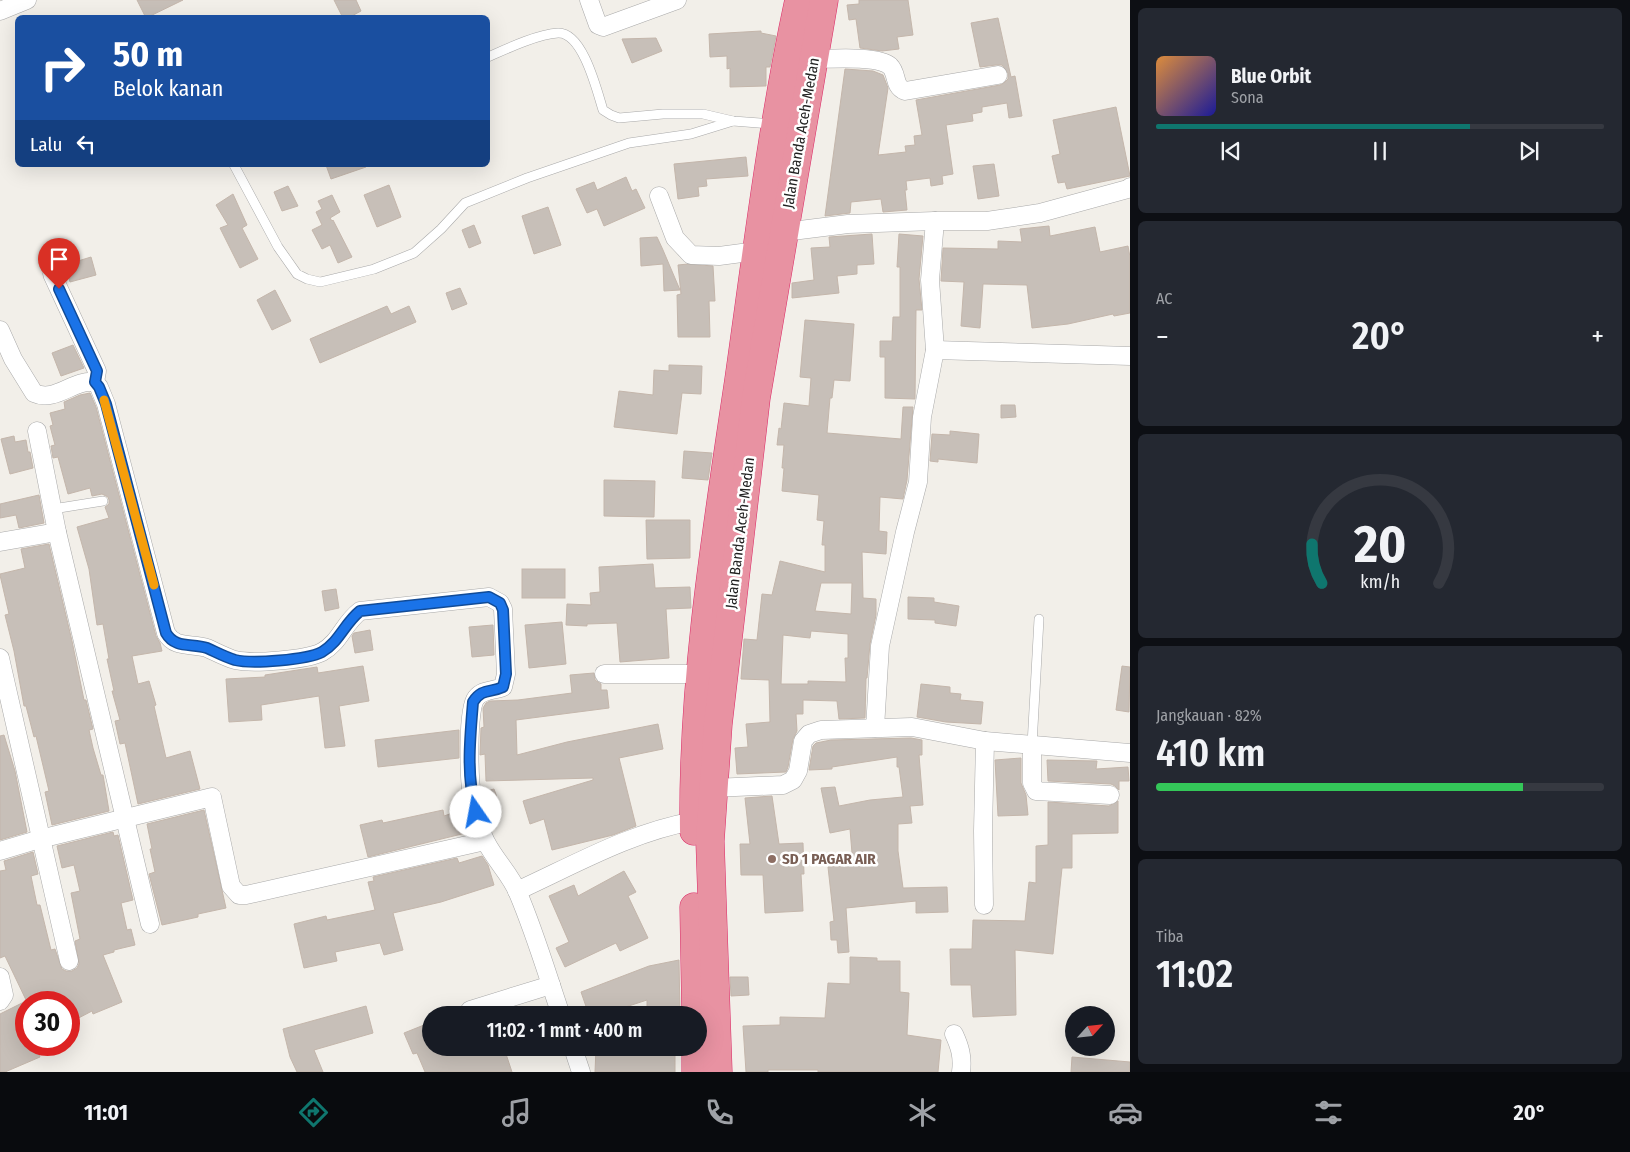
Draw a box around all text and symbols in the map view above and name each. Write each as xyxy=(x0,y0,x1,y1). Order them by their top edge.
text: 50 m xyxy=(113,33,183,75)
icon: right xyxy=(30,35,95,100)
street label: Jalan Banda Aceh-Medan xyxy=(779,56,823,210)
text: Blue Orbit xyxy=(1231,65,1311,88)
text: Belok kanan xyxy=(113,75,223,102)
text: Sona xyxy=(1231,88,1264,107)
icon: left xyxy=(72,130,100,158)
text: Lalu xyxy=(30,133,62,156)
icon: previous xyxy=(1217,137,1245,165)
icon: pause xyxy=(1366,137,1394,165)
icon: next xyxy=(1515,137,1543,165)
pin xyxy=(38,238,80,289)
icon: arrive xyxy=(45,245,73,273)
text: AC xyxy=(1156,289,1172,308)
text: 20° xyxy=(1352,313,1408,359)
text: − xyxy=(1156,320,1169,353)
text: + xyxy=(1591,320,1604,353)
street label: Jalan Banda Aceh-Medan xyxy=(722,456,758,610)
text: 20 xyxy=(1353,513,1406,576)
text: km/h xyxy=(1360,571,1400,593)
text: Jangkauan · 82% xyxy=(1156,706,1262,725)
text: 410 km xyxy=(1156,730,1265,776)
position arrow xyxy=(449,785,501,837)
place label: SD 1 PAGAR AIR xyxy=(782,850,876,868)
marker: SD 1 PAGAR AIR xyxy=(766,853,778,865)
text: Tiba xyxy=(1156,927,1184,946)
text: 11:02 xyxy=(1156,951,1233,997)
speed limit sign: 30 xyxy=(15,991,80,1056)
north arrow xyxy=(1065,1006,1115,1056)
map controls xyxy=(1065,1006,1115,1056)
text: 11:02 · 1 mnt · 400 m xyxy=(487,1019,642,1042)
icon: directions xyxy=(296,1095,331,1130)
icon: music xyxy=(499,1095,534,1130)
icon: phone xyxy=(702,1095,737,1130)
icon: climate xyxy=(905,1095,940,1130)
icon: car xyxy=(1108,1095,1143,1130)
icon: filters xyxy=(1311,1095,1346,1130)
text: 11:01 xyxy=(84,1099,128,1126)
text: 20° xyxy=(1514,1099,1546,1126)

